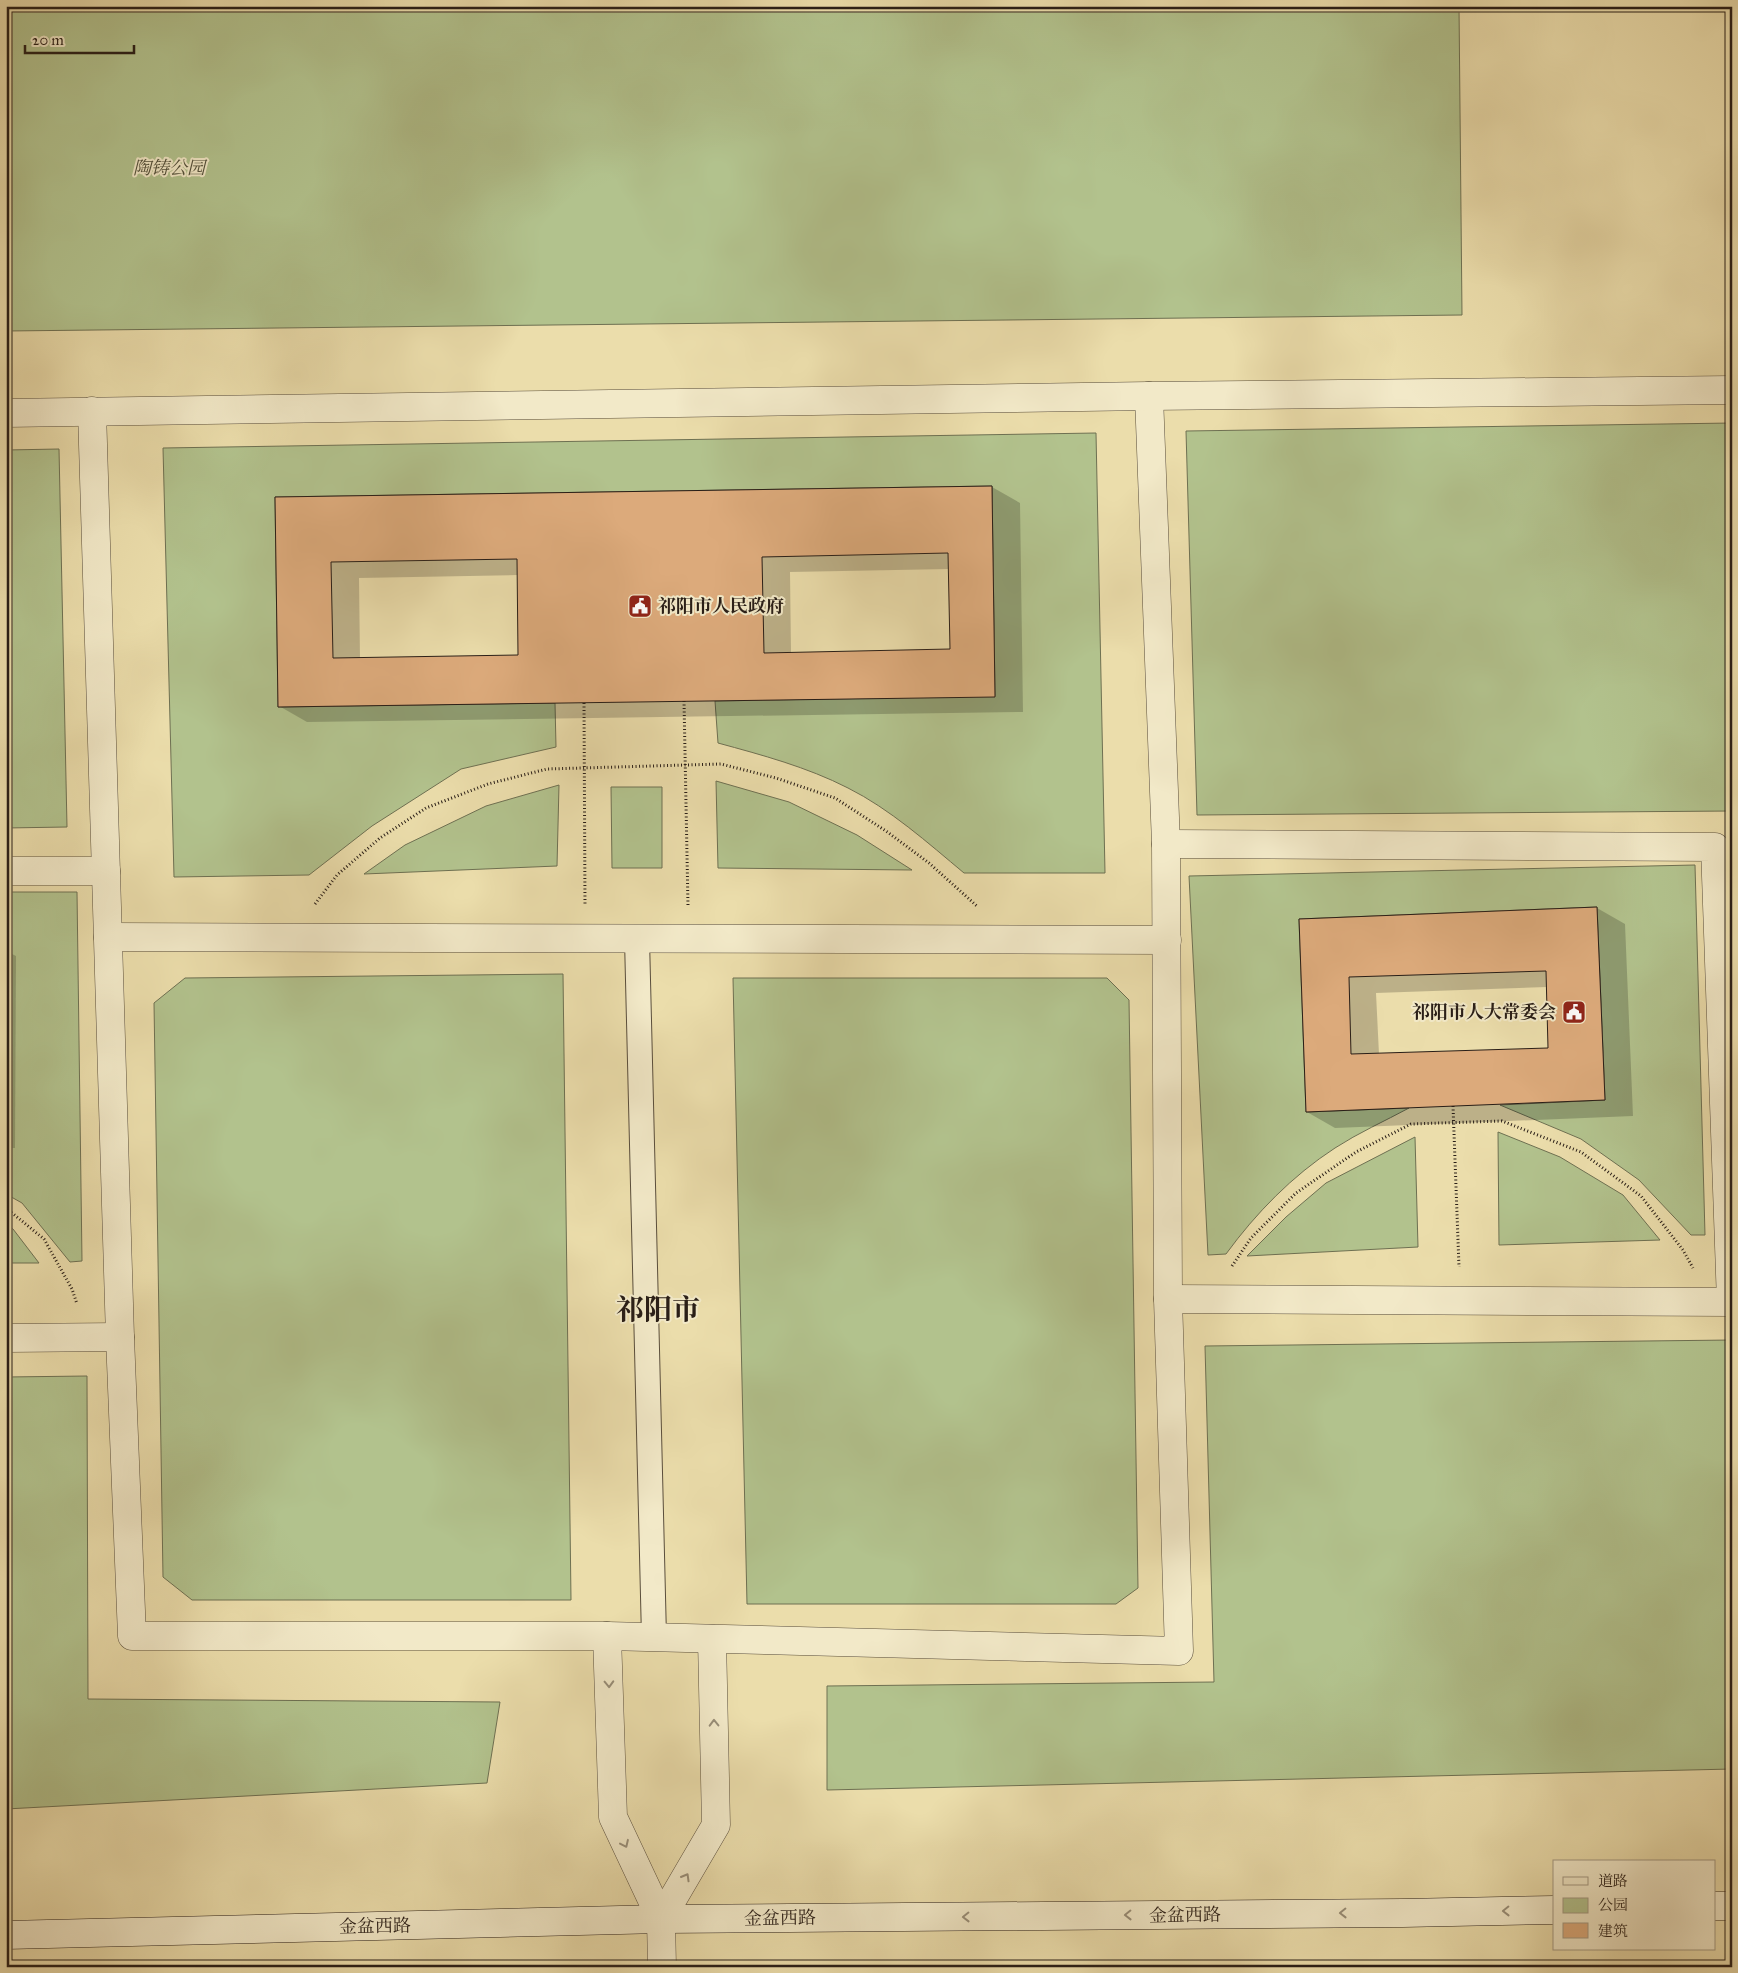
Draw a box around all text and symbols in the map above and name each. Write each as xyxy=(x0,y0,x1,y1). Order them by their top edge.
scale bar xyxy=(25,22,134,54)
text: 20 m xyxy=(32,31,64,49)
park label: 陶铸公园 xyxy=(133,157,208,179)
public building icon: 祁阳市人民政府 xyxy=(627,593,653,619)
place label: 祁阳市人民政府 xyxy=(658,595,784,617)
public building icon: 祁阳市人大常委会 xyxy=(1561,999,1587,1025)
place label: 祁阳市人大常委会 xyxy=(1412,1001,1556,1023)
district label: 祁阳市 xyxy=(616,1292,700,1327)
one-way arrow xyxy=(604,1681,614,1689)
one-way arrow xyxy=(709,1719,719,1726)
one-way arrow xyxy=(619,1839,630,1848)
legend xyxy=(1553,1860,1716,1950)
text: 道路 xyxy=(1598,1872,1628,1890)
one-way arrow xyxy=(680,1874,690,1883)
text: 公园 xyxy=(1598,1896,1628,1914)
street label: 金盆西路 xyxy=(1149,1903,1221,1927)
one-way arrow xyxy=(1501,1905,1509,1916)
street label: 金盆西路 xyxy=(744,1906,816,1930)
one-way arrow xyxy=(1339,1908,1346,1918)
one-way arrow xyxy=(1124,1910,1132,1920)
one-way arrow xyxy=(961,1912,969,1922)
street label: 金盆西路 xyxy=(339,1914,411,1938)
text: 建筑 xyxy=(1598,1922,1628,1940)

